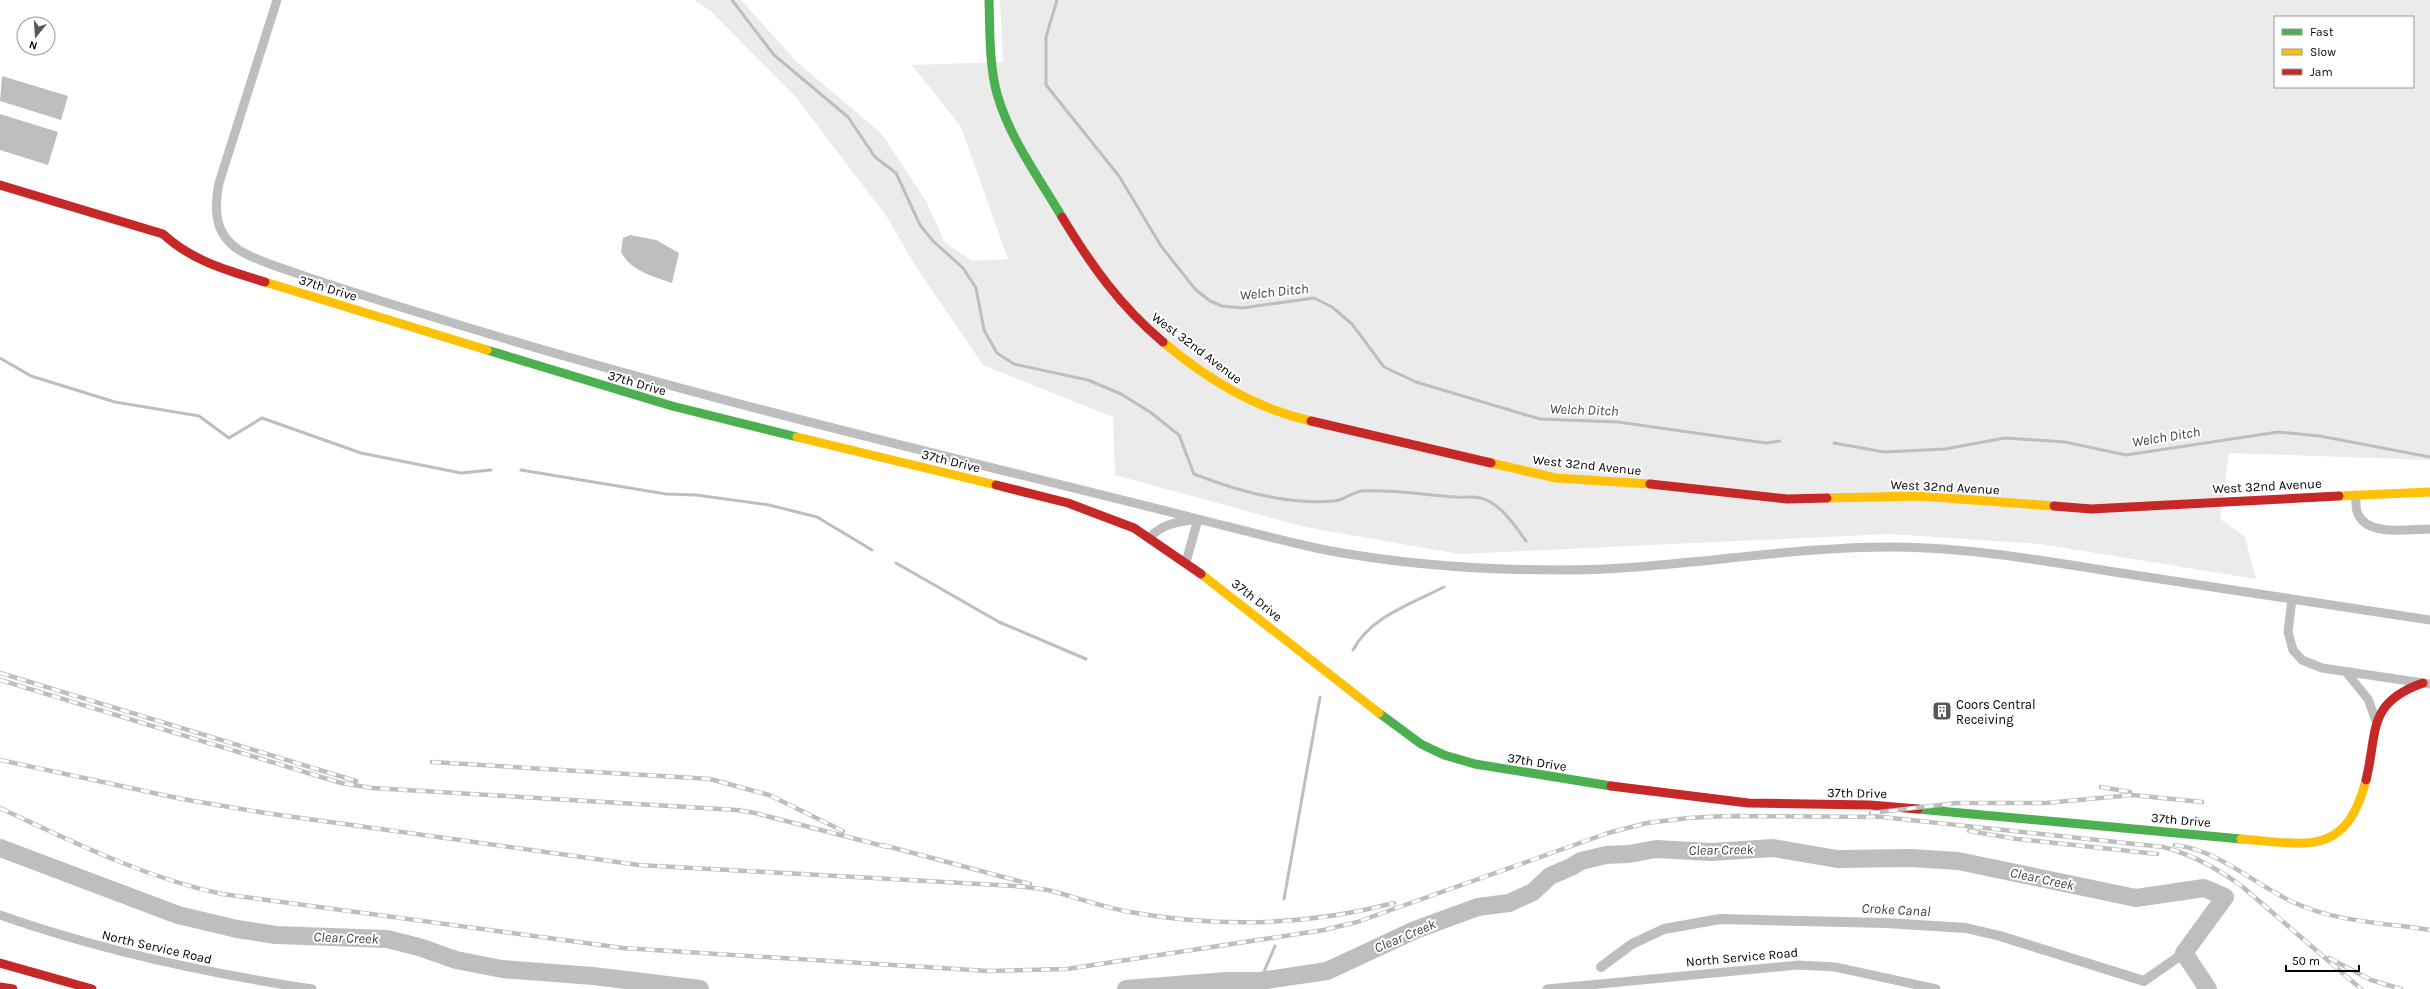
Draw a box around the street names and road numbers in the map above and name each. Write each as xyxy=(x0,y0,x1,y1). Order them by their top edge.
street label: 37th Drive xyxy=(297,272,359,304)
street label: West 32nd Avenue xyxy=(1149,309,1245,387)
street label: 37th Drive xyxy=(606,368,668,399)
street label: 37th Drive xyxy=(920,446,982,476)
street label: West 32nd Avenue xyxy=(1532,452,1642,478)
street label: West 32nd Avenue xyxy=(2212,476,2322,496)
street label: West 32nd Avenue xyxy=(1890,477,2000,497)
street label: 37th Drive xyxy=(1229,576,1285,625)
street label: 37th Drive xyxy=(1506,750,1568,774)
street label: 37th Drive xyxy=(1827,785,1887,801)
street label: 37th Drive xyxy=(2150,810,2212,830)
street label: North Service Road xyxy=(100,927,214,967)
street label: North Service Road xyxy=(1685,945,1799,969)

